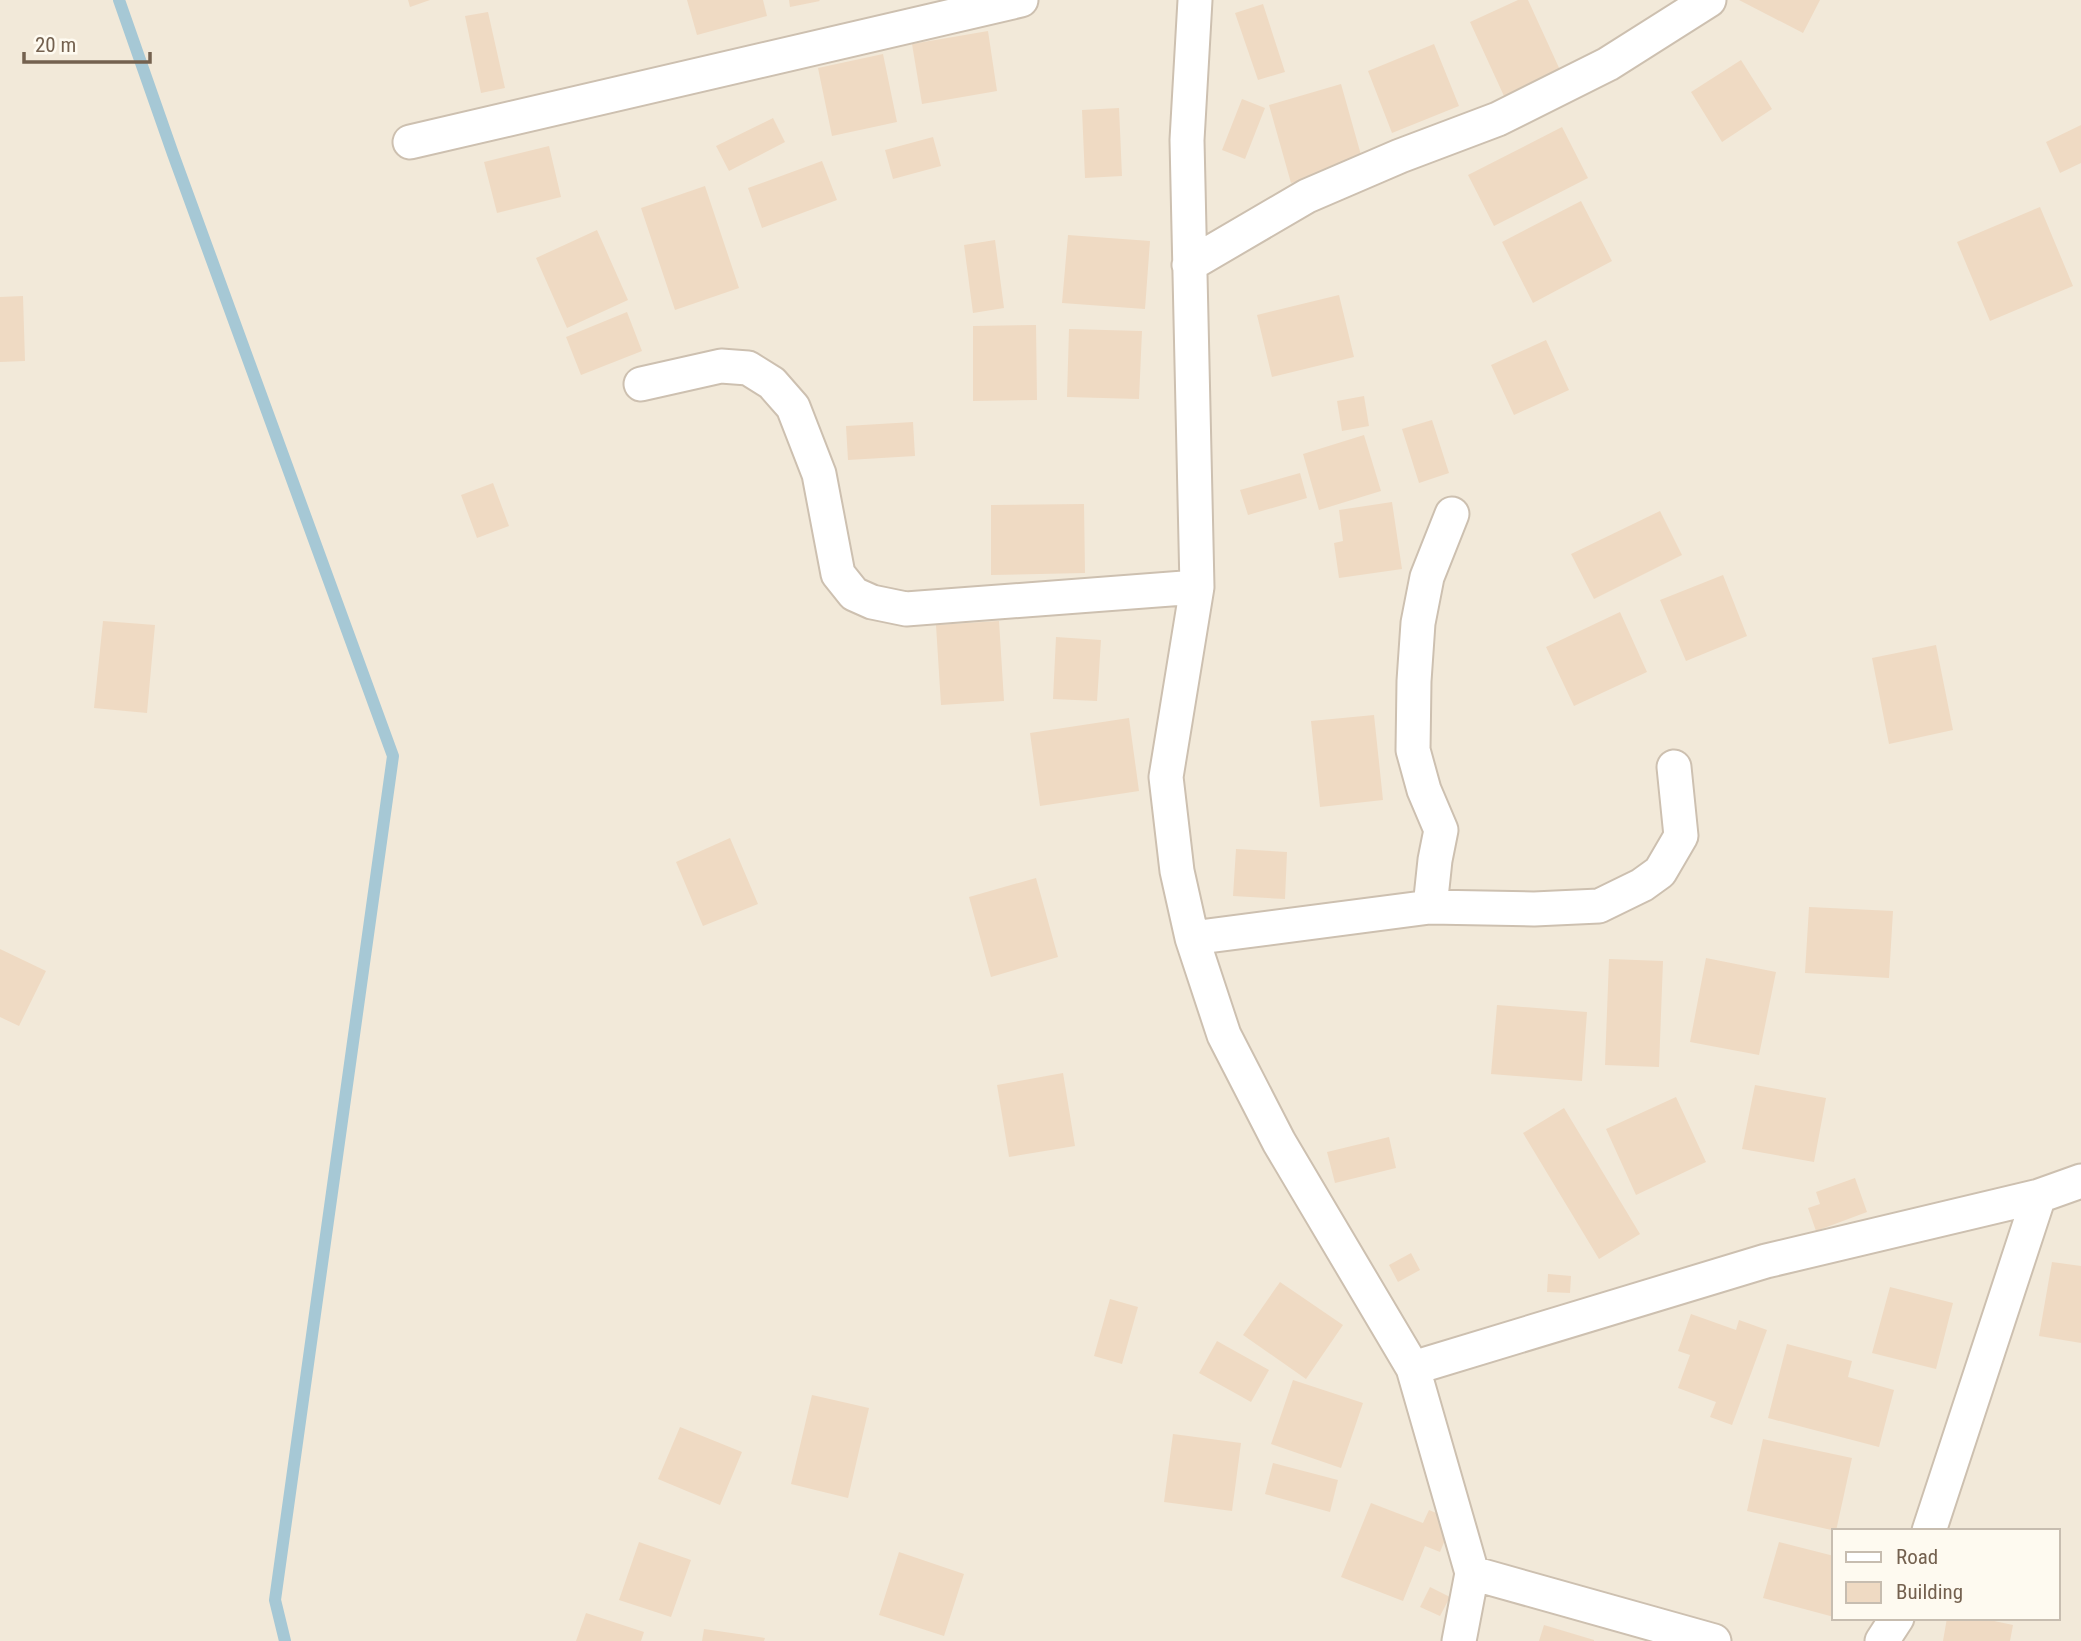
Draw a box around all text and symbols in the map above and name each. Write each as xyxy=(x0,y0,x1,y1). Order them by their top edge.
scale bar xyxy=(24,21,150,65)
text: 20 m xyxy=(35,33,76,57)
legend xyxy=(1832,1529,2060,1620)
text: Road xyxy=(1896,1545,1938,1569)
text: Building xyxy=(1896,1580,1963,1604)

